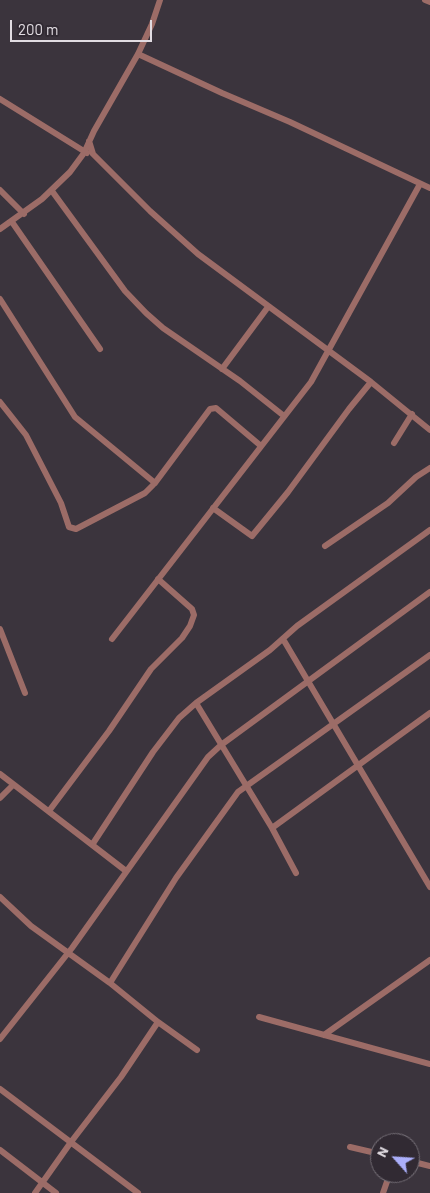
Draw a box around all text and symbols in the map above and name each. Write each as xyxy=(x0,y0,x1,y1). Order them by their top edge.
scale bar xyxy=(12,10,155,42)
text: 200 m xyxy=(18,20,58,38)
north arrow xyxy=(370,1133,420,1183)
text: N xyxy=(372,1144,392,1160)

